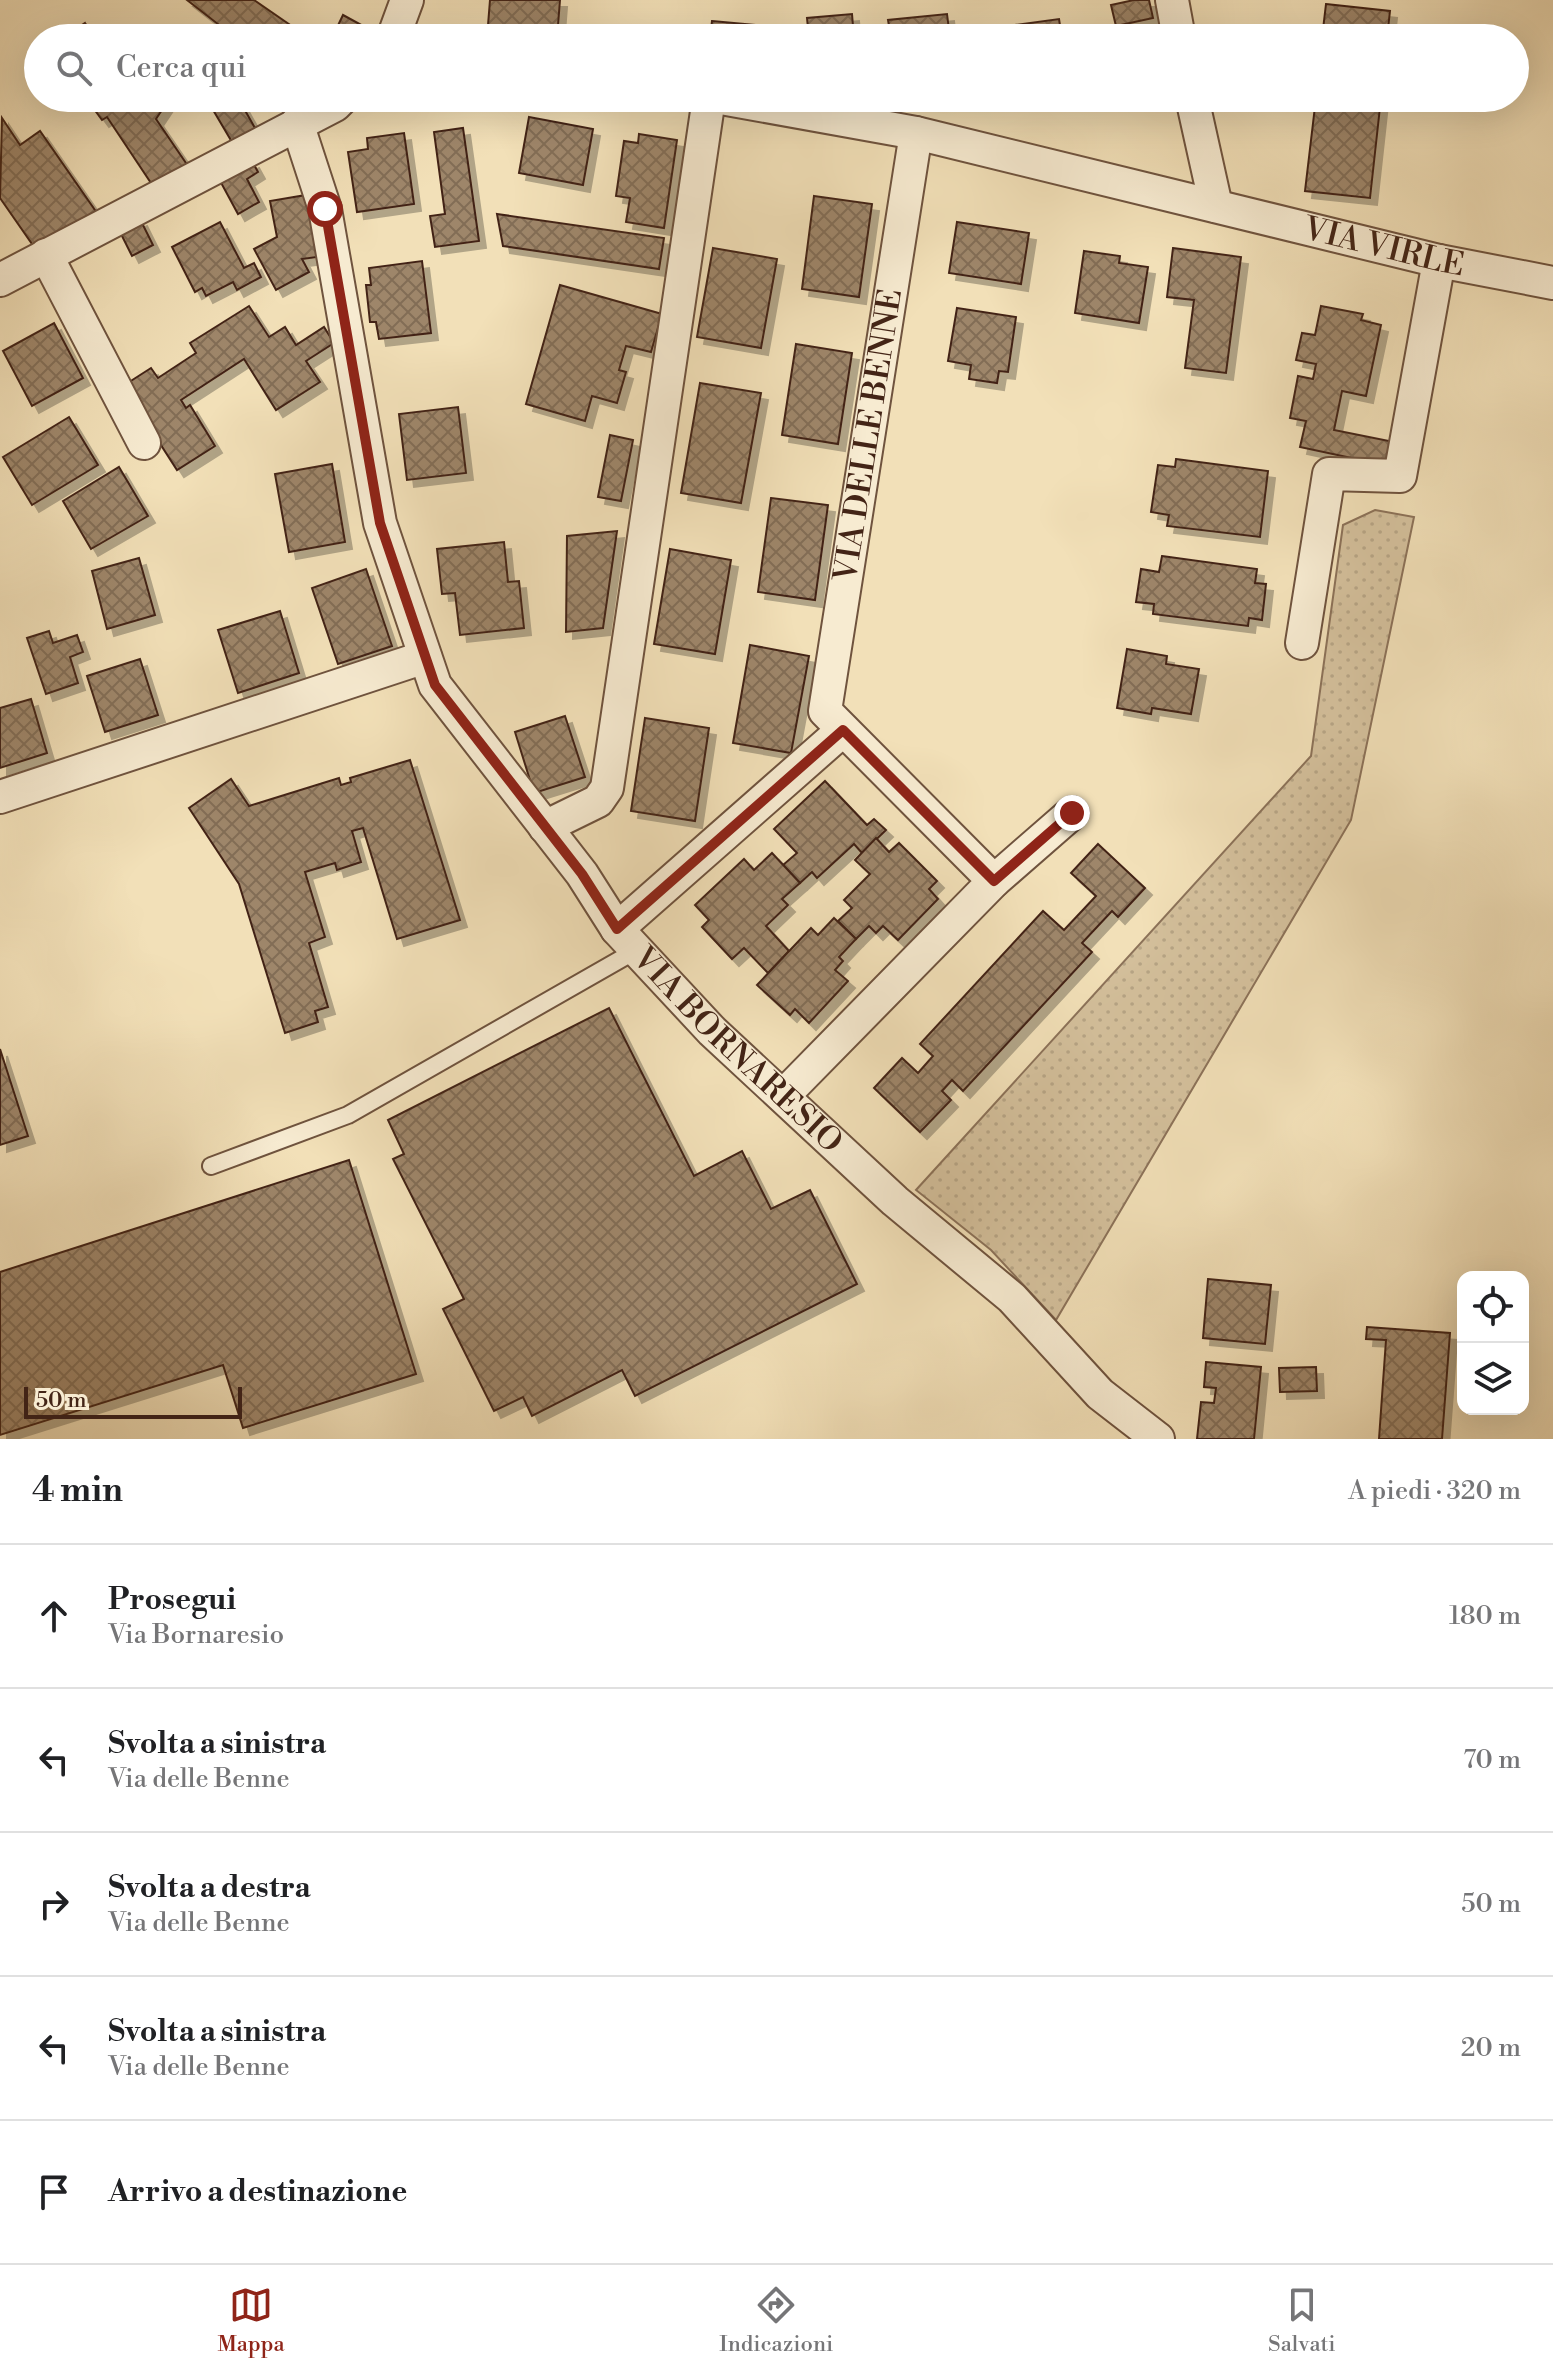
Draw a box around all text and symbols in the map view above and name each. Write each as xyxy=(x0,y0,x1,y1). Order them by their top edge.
search box xyxy=(24,24,1529,112)
icon: search xyxy=(52,46,96,90)
text: Cerca qui xyxy=(116,49,246,87)
route start xyxy=(307,191,343,227)
street label: VIA VIRLE xyxy=(1299,208,1468,285)
street label: VIA DELLE BENNE xyxy=(825,286,911,586)
route end xyxy=(1054,795,1090,831)
street label: VIA BORNARESIO xyxy=(623,938,851,1162)
map controls xyxy=(1457,1271,1529,1415)
button: locate xyxy=(1457,1271,1529,1343)
button: layers xyxy=(1457,1343,1529,1415)
scale bar xyxy=(24,1383,242,1419)
text: 50 m xyxy=(36,1387,87,1414)
text: 4 min xyxy=(32,1470,123,1512)
text: A piedi · 320 m xyxy=(1348,1475,1521,1507)
text: Prosegui xyxy=(108,1581,236,1619)
icon: ahead xyxy=(32,1594,76,1638)
text: 180 m xyxy=(1449,1600,1521,1632)
text: Via Bornaresio xyxy=(108,1619,284,1651)
text: Svolta a sinistra xyxy=(108,1725,326,1763)
icon: left xyxy=(32,1738,76,1782)
text: 70 m xyxy=(1463,1744,1521,1776)
text: Via delle Benne xyxy=(108,1763,290,1795)
text: Svolta a destra xyxy=(108,1869,311,1907)
icon: right xyxy=(32,1882,76,1926)
text: 50 m xyxy=(1461,1888,1521,1920)
text: Via delle Benne xyxy=(108,1907,290,1939)
text: Svolta a sinistra xyxy=(108,2013,326,2051)
icon: left xyxy=(32,2026,76,2070)
text: 20 m xyxy=(1461,2032,1521,2064)
text: Via delle Benne xyxy=(108,2051,290,2083)
icon: arrive xyxy=(32,2170,76,2214)
text: Arrivo a destinazione xyxy=(108,2173,407,2211)
tab: Mappa xyxy=(217,2283,285,2358)
tab: Indicazioni xyxy=(719,2283,833,2358)
tab: Salvati xyxy=(1268,2283,1336,2358)

